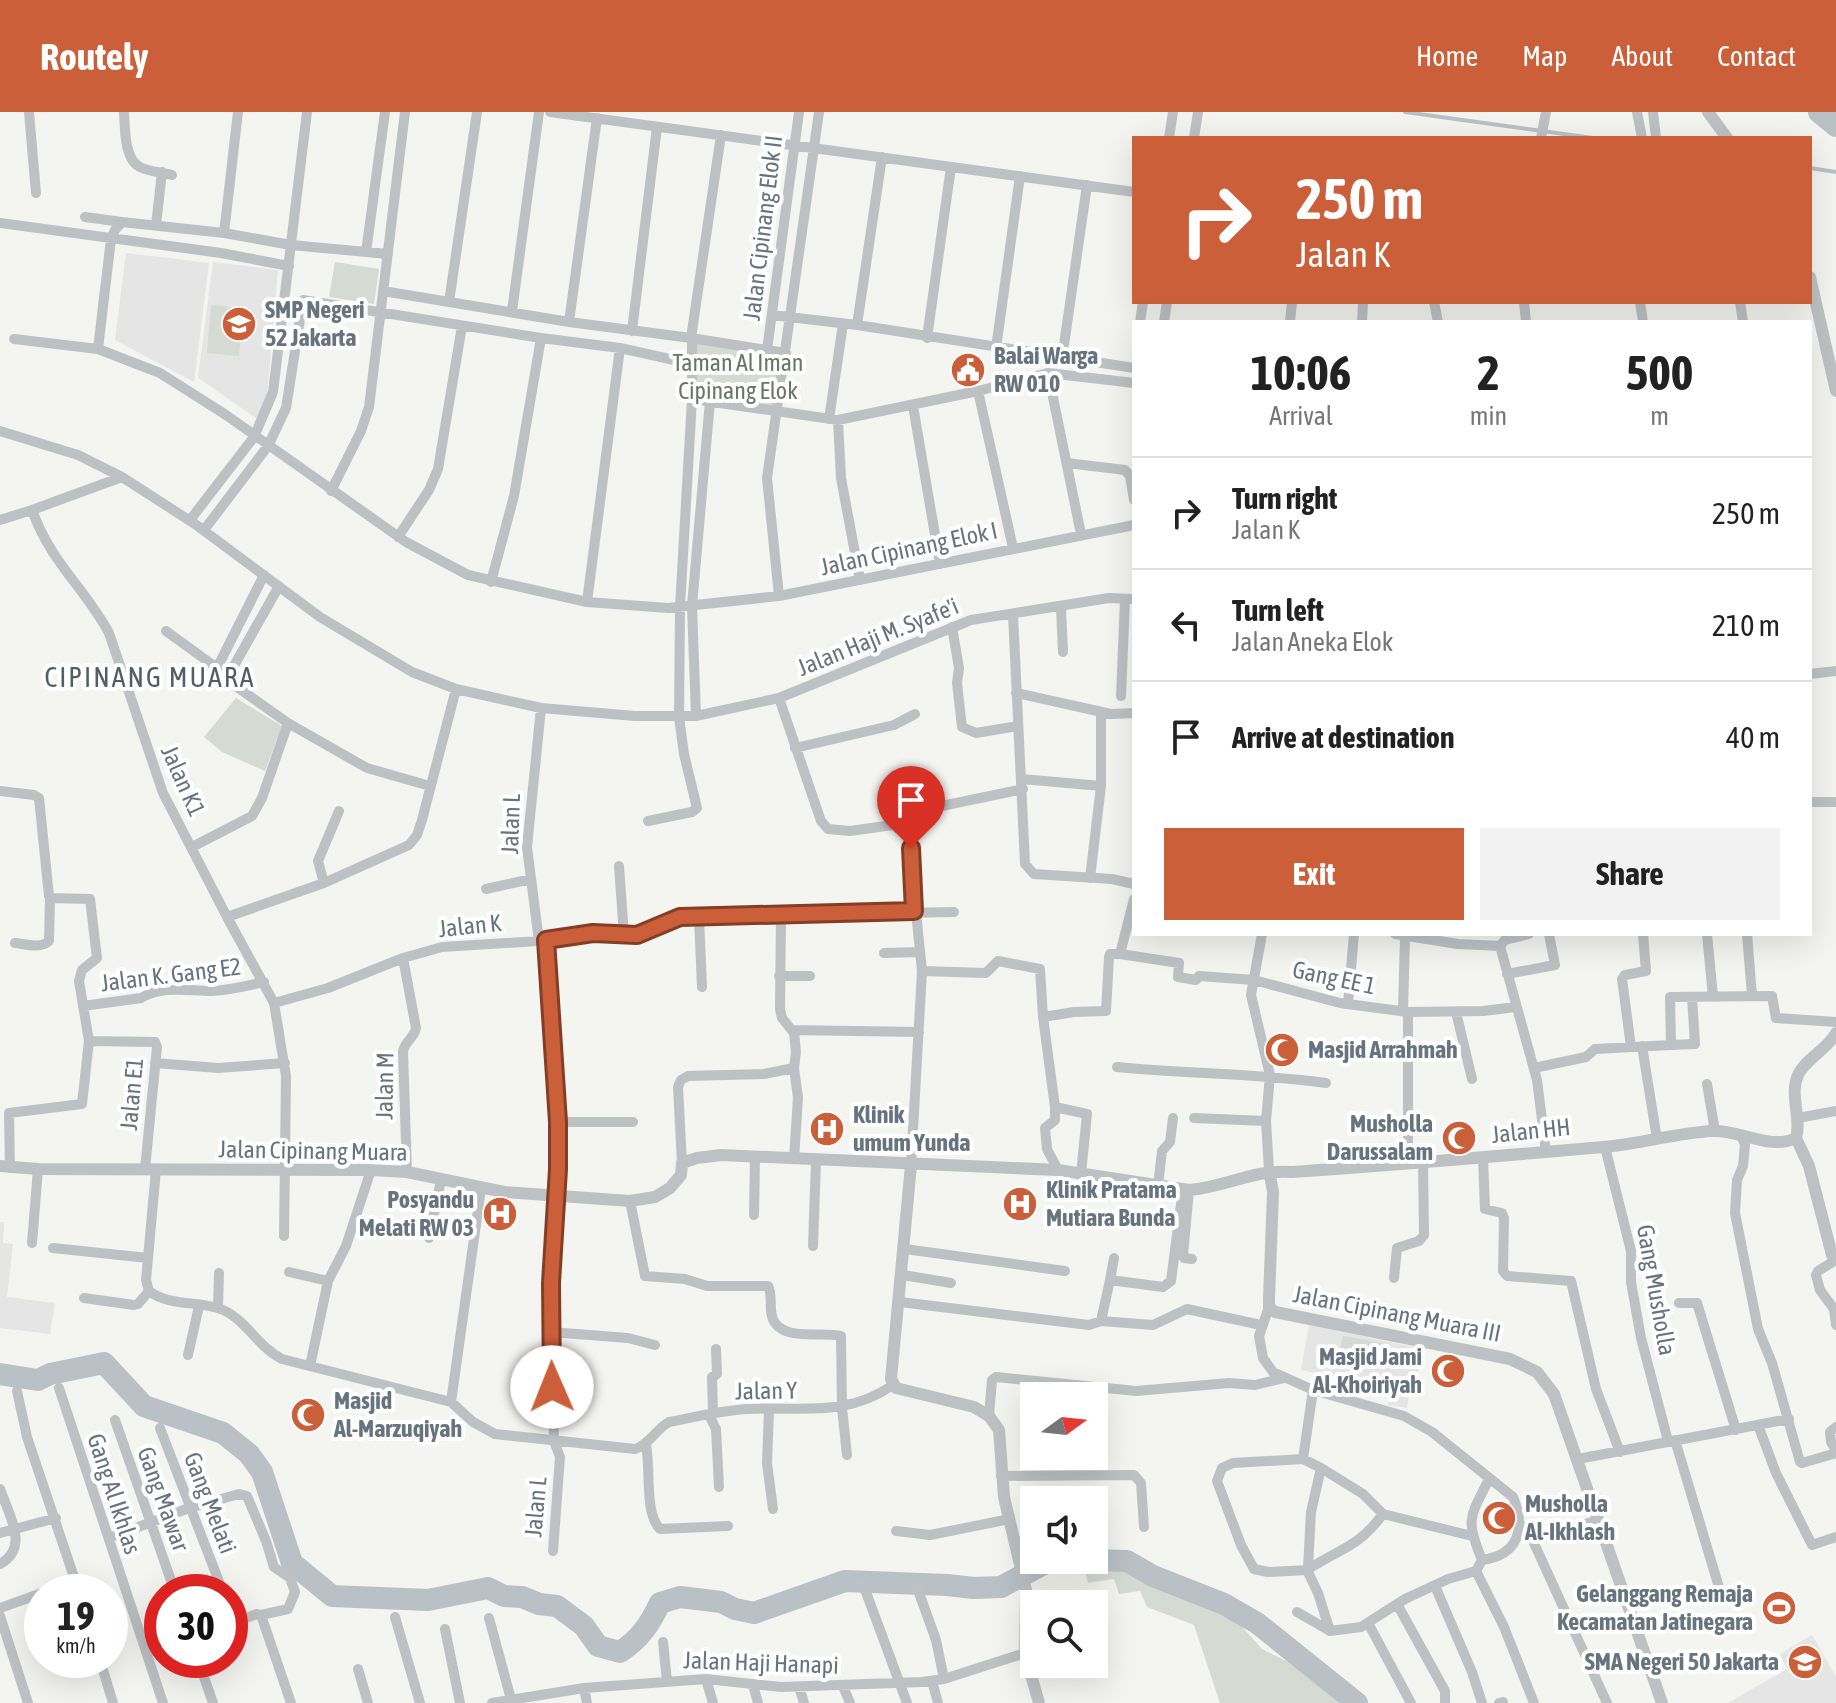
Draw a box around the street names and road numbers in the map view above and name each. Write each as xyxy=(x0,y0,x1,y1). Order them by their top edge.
street label: Jalan Cipinang Elok II xyxy=(738,134,787,322)
street label: Jalan Cipinang Elok I xyxy=(818,517,1000,580)
street label: Jalan Haji M. Syafe'i xyxy=(793,592,962,681)
street label: Jalan K1 xyxy=(156,741,211,820)
street label: Jalan L xyxy=(496,793,525,855)
street label: Jalan K xyxy=(437,909,503,942)
street label: Jalan K. Gang E2 xyxy=(99,952,243,997)
street label: Gang EE 1 xyxy=(1290,956,1378,999)
street label: Jalan M xyxy=(370,1052,399,1120)
street label: Jalan E1 xyxy=(115,1057,148,1131)
street label: Jalan HH xyxy=(1490,1113,1572,1148)
street label: Jalan Cipinang Muara xyxy=(218,1135,408,1166)
street label: Gang Musholla xyxy=(1632,1223,1681,1357)
street label: Jalan Cipinang Muara III xyxy=(1291,1280,1503,1347)
street label: Jalan Y xyxy=(735,1376,798,1405)
street label: Gang Al Ikhlas xyxy=(82,1430,147,1557)
street label: Gang Mawar xyxy=(132,1443,195,1555)
street label: Gang Melati xyxy=(179,1448,242,1557)
street label: Jalan L xyxy=(519,1475,552,1538)
street label: Jalan Haji Hanapi xyxy=(683,1646,839,1679)

